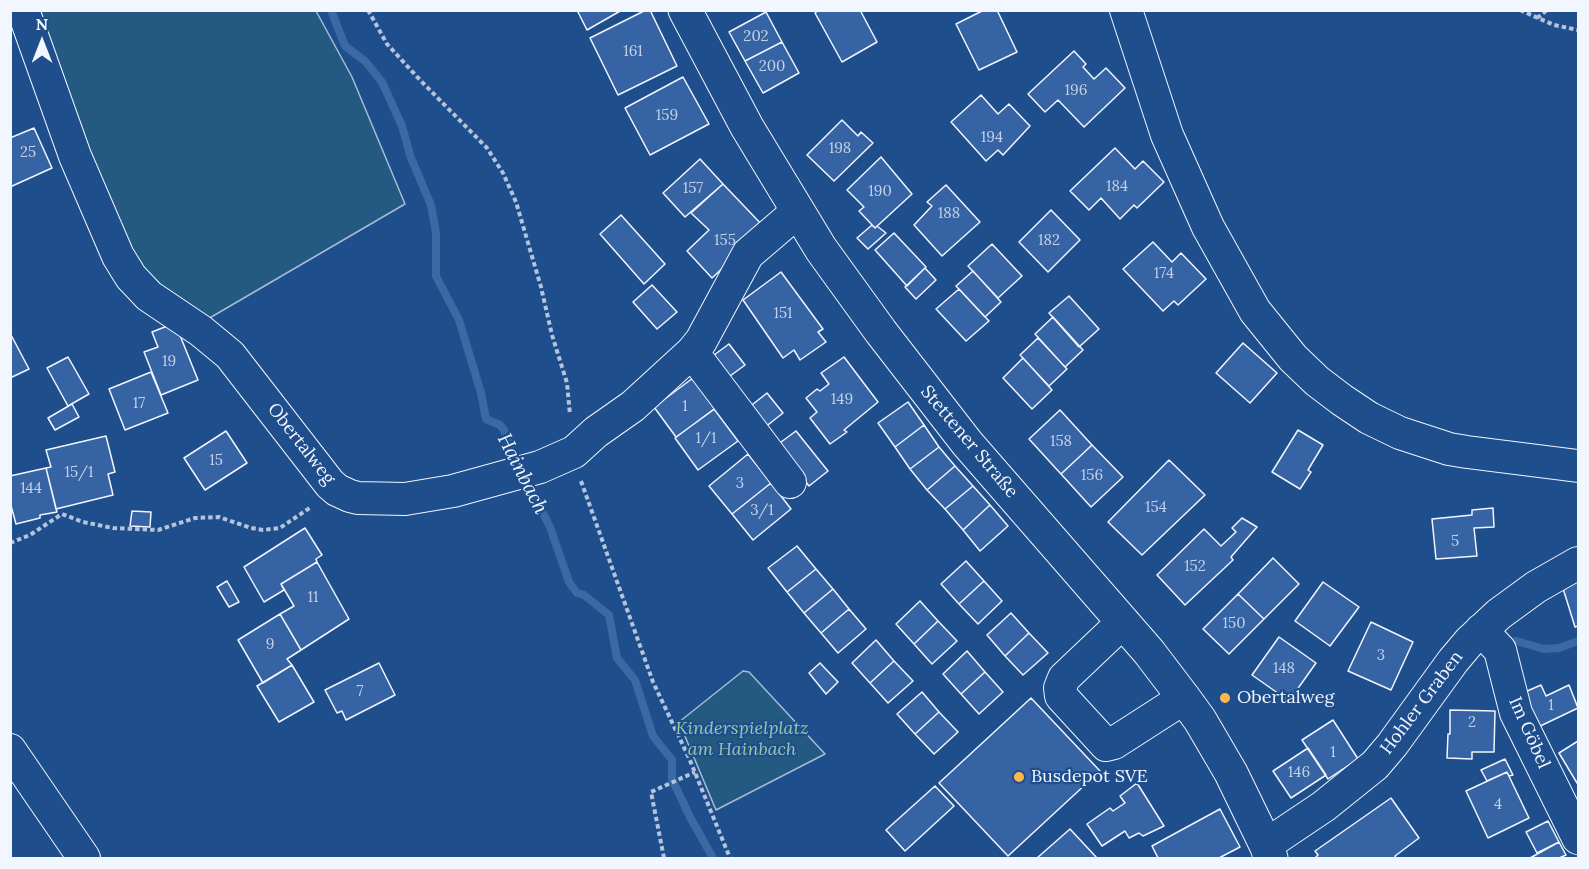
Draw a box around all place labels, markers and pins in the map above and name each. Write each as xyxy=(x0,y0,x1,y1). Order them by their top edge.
place label: Obertalweg xyxy=(1237,687,1334,709)
marker: Obertalweg xyxy=(1218,691,1232,705)
place label: Busdepot SVE xyxy=(1031,766,1148,788)
marker: Busdepot SVE xyxy=(1012,770,1026,784)

